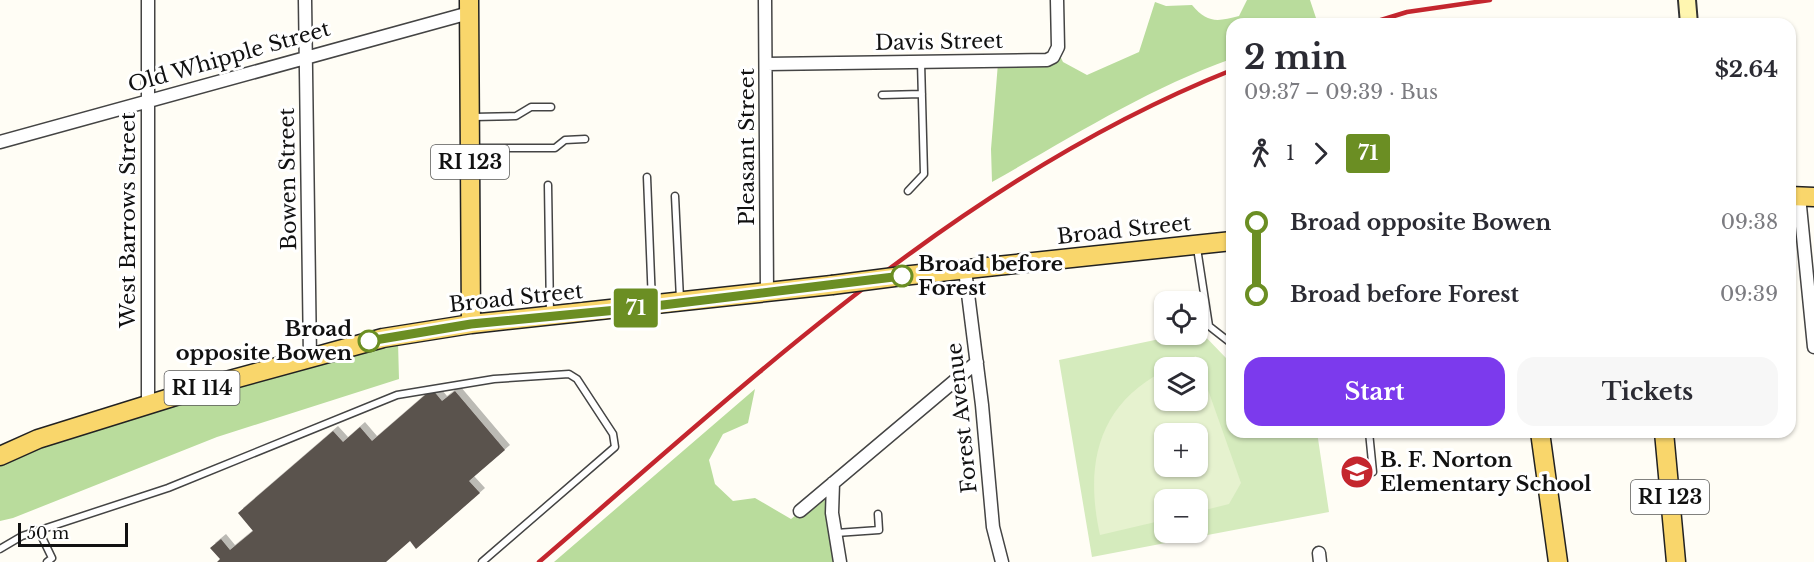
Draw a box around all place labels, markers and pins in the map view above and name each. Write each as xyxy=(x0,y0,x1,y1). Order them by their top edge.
place label: Broad before Forest xyxy=(918,251,1063,301)
marker: Broad before Forest xyxy=(891,265,913,287)
place label: Broad opposite Bowen xyxy=(176,316,352,366)
marker: Broad opposite Bowen xyxy=(358,330,380,352)
place label: B. F. Norton Elementary School xyxy=(1380,447,1592,497)
school or university icon: B. F. Norton Elementary School xyxy=(1339,454,1375,490)

